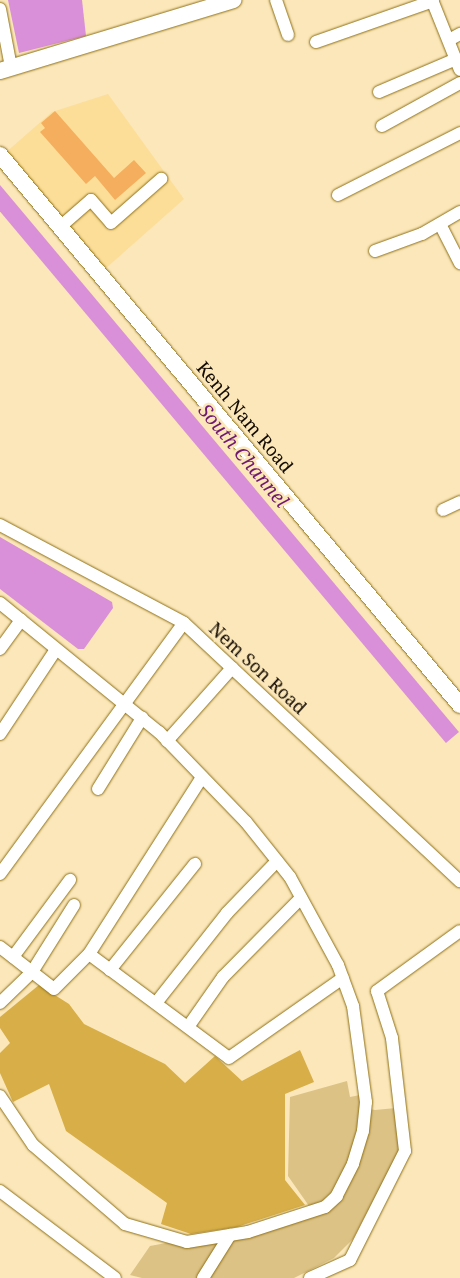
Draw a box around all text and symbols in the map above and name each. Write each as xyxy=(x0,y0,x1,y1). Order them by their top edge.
street label: Kenh Nam Road xyxy=(192,357,298,477)
water label: South Channel xyxy=(193,400,293,512)
street label: Nem Son Road xyxy=(205,618,311,718)

